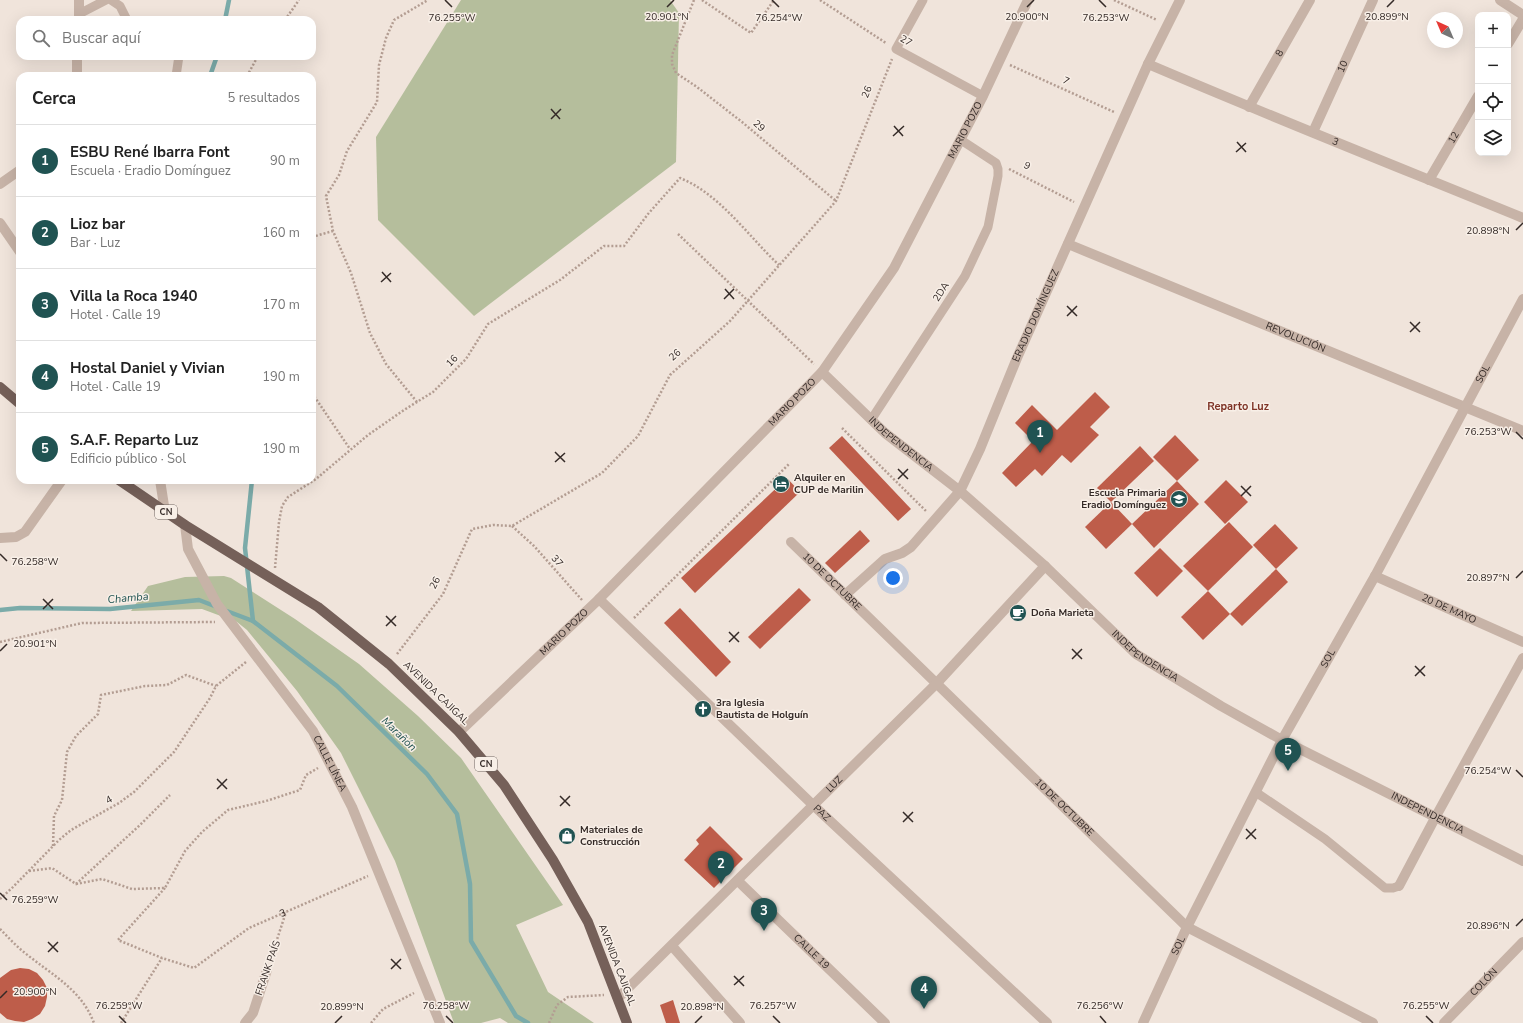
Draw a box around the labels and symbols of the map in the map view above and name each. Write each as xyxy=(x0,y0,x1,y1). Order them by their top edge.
text: 20.901°N xyxy=(645,10,689,24)
text: 20.900°N xyxy=(1005,10,1049,24)
text: 20.899°N xyxy=(1365,10,1409,24)
text: 76.255°W xyxy=(428,11,476,25)
text: 76.254°W xyxy=(755,11,803,25)
text: 76.253°W xyxy=(1082,11,1130,25)
north arrow xyxy=(1427,12,1463,48)
street label: 27 xyxy=(897,32,915,50)
street label: 8 xyxy=(1272,47,1287,59)
street label: 10 xyxy=(1334,58,1352,75)
street label: 7 xyxy=(1060,73,1072,89)
street label: 26 xyxy=(858,84,876,100)
street label: MARIO POZO xyxy=(945,99,986,161)
street label: 29 xyxy=(750,117,768,135)
street label: 12 xyxy=(1445,129,1463,146)
street label: 3 xyxy=(1330,134,1341,150)
street label: 9 xyxy=(1021,158,1033,174)
text: 20.898°N xyxy=(1466,224,1510,238)
street label: ERADIO DOMÍNGUEZ xyxy=(1009,267,1063,364)
street label: 2DA xyxy=(930,279,953,304)
street label: REVOLUCIÓN xyxy=(1263,319,1328,356)
street label: 26 xyxy=(666,346,684,364)
street label: 16 xyxy=(443,352,461,370)
street label: SOL xyxy=(1472,362,1494,386)
street label: MARIO POZO xyxy=(765,375,820,429)
district label: Reparto Luz xyxy=(1207,399,1269,414)
street label: INDEPENDENCIA xyxy=(865,414,937,475)
pin: 1 xyxy=(1027,420,1053,453)
text: 76.253°W xyxy=(1464,425,1512,439)
place label: Alquiler en CUP de Marilin xyxy=(794,471,864,497)
hotel icon: Alquiler en CUP de Marilin xyxy=(771,474,791,494)
place label: Escuela Primaria Eradio Domínguez xyxy=(1081,486,1166,512)
school or university icon: Escuela Primaria Eradio Domínguez xyxy=(1169,489,1189,509)
road number: CN xyxy=(155,505,177,519)
street label: 10 DE OCTUBRE xyxy=(799,550,865,614)
street label: 37 xyxy=(548,552,566,570)
text: 76.258°W xyxy=(11,555,59,569)
your location xyxy=(883,568,903,588)
text: 20.897°N xyxy=(1466,571,1510,585)
street label: 26 xyxy=(426,574,444,592)
water label: Chamba xyxy=(107,589,149,607)
street label: 20 DE MAYO xyxy=(1419,591,1479,627)
cafe icon: Doña Marieta xyxy=(1008,603,1028,623)
street label: MARIO POZO xyxy=(537,605,592,659)
place label: Doña Marieta xyxy=(1031,606,1094,620)
street label: INDEPENDENCIA xyxy=(1108,627,1182,686)
text: 20.901°N xyxy=(13,637,57,651)
street label: SOL xyxy=(1317,646,1339,670)
street label: AVENIDA CAJIGAL xyxy=(400,658,472,728)
place label: 3ra Iglesia Bautista de Holguín xyxy=(716,696,808,722)
church icon: 3ra Iglesia Bautista de Holguín xyxy=(693,699,713,719)
water label: Marañón xyxy=(378,713,420,755)
street label: CALLE LÍNEA xyxy=(309,733,350,795)
pin: 5 xyxy=(1275,738,1301,771)
road number: CN xyxy=(475,757,497,771)
text: 76.254°W xyxy=(1464,764,1512,778)
street label: LUZ xyxy=(823,773,846,796)
street label: 10 DE OCTUBRE xyxy=(1032,776,1097,840)
street label: INDEPENDENCIA xyxy=(1389,789,1467,838)
street label: 4 xyxy=(103,792,115,808)
street label: PAZ xyxy=(810,802,833,825)
place label: Materiales de Construcción xyxy=(580,823,643,849)
shop icon: Materiales de Construcción xyxy=(557,826,577,846)
pin: 2 xyxy=(708,851,734,884)
text: 76.259°W xyxy=(11,893,59,907)
pin: 3 xyxy=(751,898,777,931)
street label: 3 xyxy=(277,906,288,921)
text: 20.896°N xyxy=(1466,919,1510,933)
street label: AVENIDA CAJIGAL xyxy=(595,922,639,1008)
street label: CALLE 19 xyxy=(790,931,832,973)
street label: SOL xyxy=(1168,934,1189,957)
street label: FRANK PAÍS xyxy=(252,939,284,997)
street label: COLÓN xyxy=(1467,965,1501,999)
pin: 4 xyxy=(911,976,937,1009)
text: 20.900°N xyxy=(13,985,57,999)
text: 76.259°W xyxy=(95,999,143,1013)
text: 76.258°W xyxy=(422,999,470,1013)
text: 76.257°W xyxy=(749,999,797,1013)
text: 76.256°W xyxy=(1076,999,1124,1013)
text: 76.255°W xyxy=(1402,999,1450,1013)
text: 20.899°N xyxy=(320,1000,364,1014)
text: 20.898°N xyxy=(680,1000,724,1014)

